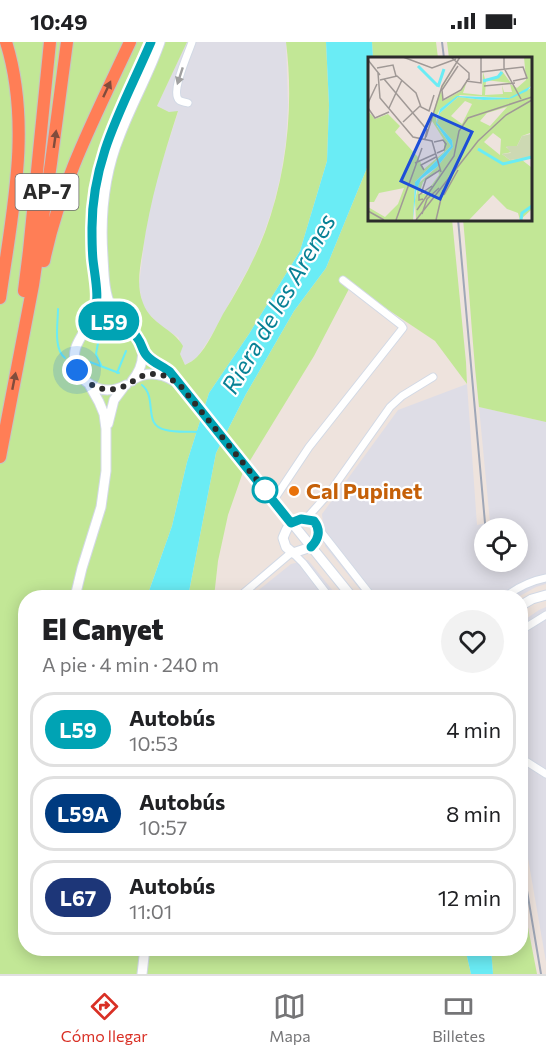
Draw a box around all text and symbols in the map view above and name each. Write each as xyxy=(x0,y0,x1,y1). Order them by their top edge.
text: 10:49 xyxy=(30,8,87,35)
inset map xyxy=(368,57,531,220)
one-way arrow xyxy=(175,67,184,85)
one-way arrow xyxy=(103,81,112,98)
one-way arrow xyxy=(50,130,59,149)
road number: AP-7 xyxy=(15,174,78,210)
water label: Riera de les Arenes xyxy=(215,208,341,398)
line badge: L59 xyxy=(74,302,144,340)
text: L59 xyxy=(90,309,128,334)
your location xyxy=(62,355,92,385)
one-way arrow xyxy=(10,371,19,390)
unlabelled marker xyxy=(252,477,278,503)
place label: Cal Pupinet xyxy=(306,477,422,504)
marker: Cal Pupinet xyxy=(287,484,301,498)
map controls xyxy=(474,518,528,572)
button: locate xyxy=(474,518,528,572)
button: heart xyxy=(441,610,504,673)
text: El Canyet xyxy=(42,612,164,646)
text: A pie · 4 min · 240 m xyxy=(42,652,219,676)
text: Autobús xyxy=(129,704,215,731)
text: 4 min xyxy=(446,716,501,743)
text: L59 xyxy=(59,717,97,742)
text: 10:53 xyxy=(129,731,178,755)
text: Autobús xyxy=(139,788,225,815)
text: 8 min xyxy=(446,800,501,827)
text: L59A xyxy=(57,801,109,826)
text: 10:57 xyxy=(139,815,187,839)
text: Autobús xyxy=(129,872,215,899)
text: 12 min xyxy=(438,884,501,911)
text: L67 xyxy=(60,885,96,910)
text: 11:01 xyxy=(129,899,172,923)
tab: Cómo llegar xyxy=(61,990,148,1045)
tab: Mapa xyxy=(269,990,311,1045)
tab: Billetes xyxy=(432,990,485,1045)

